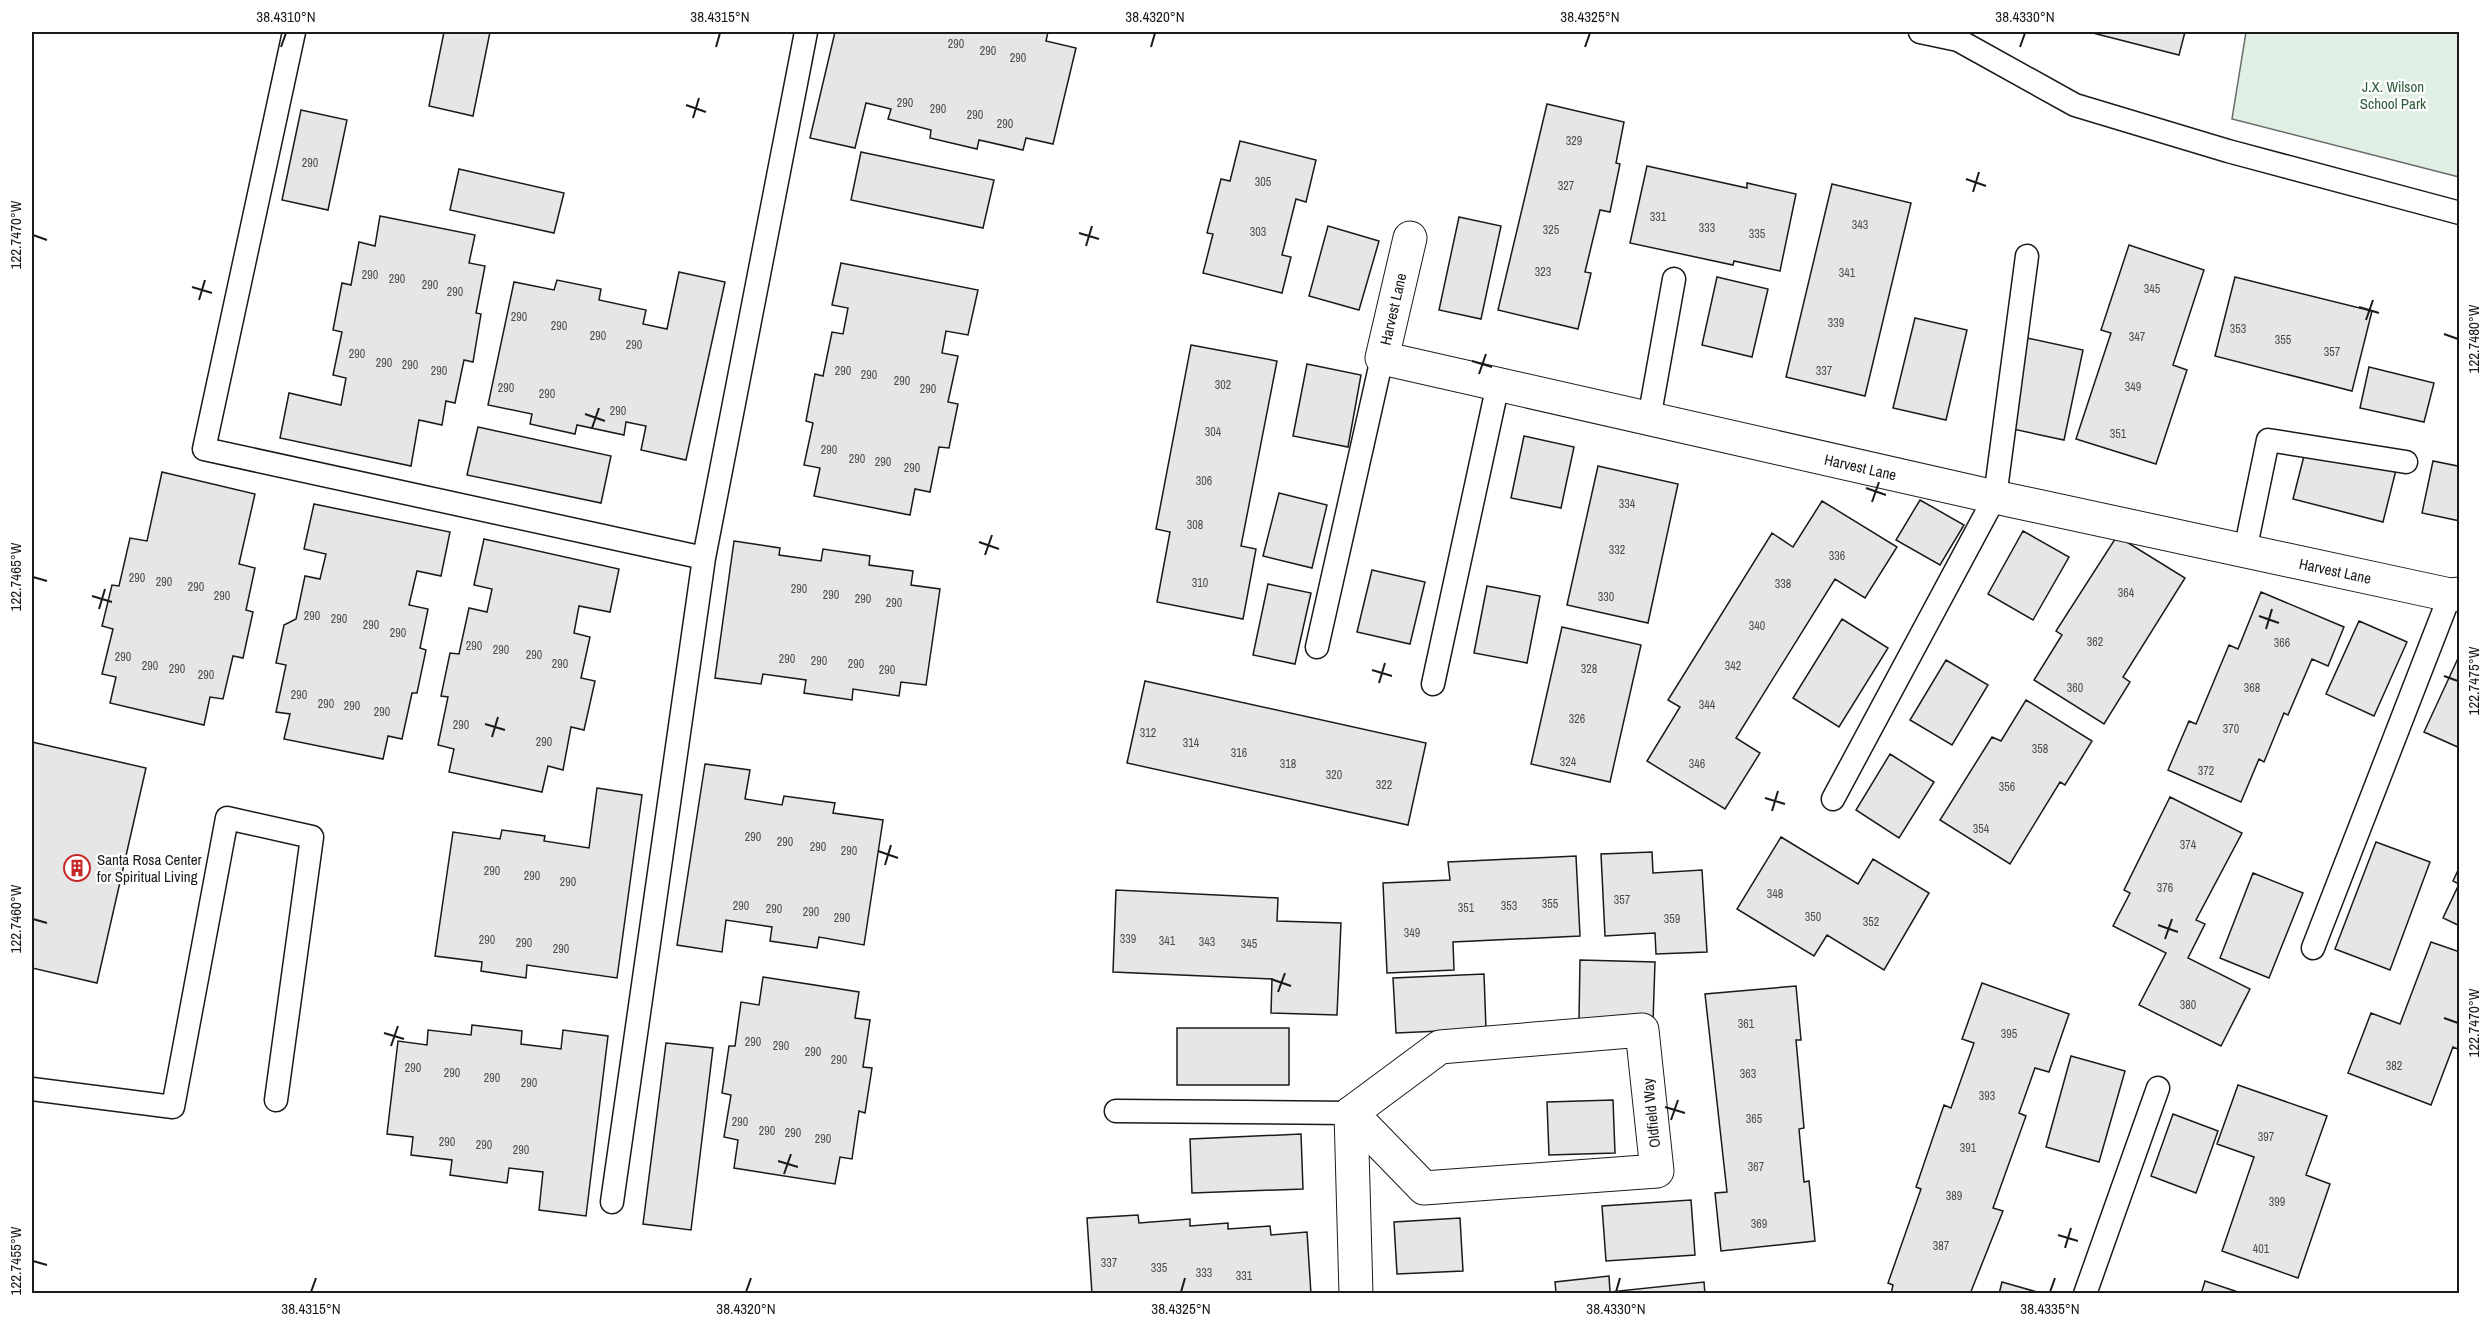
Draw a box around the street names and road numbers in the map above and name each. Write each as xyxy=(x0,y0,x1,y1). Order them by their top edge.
street label: Harvest Lane xyxy=(1375,271,1411,347)
street label: Harvest Lane xyxy=(1823,448,1899,485)
street label: Harvest Lane xyxy=(2297,552,2374,588)
street label: Oldfield Way xyxy=(1637,1076,1665,1149)

